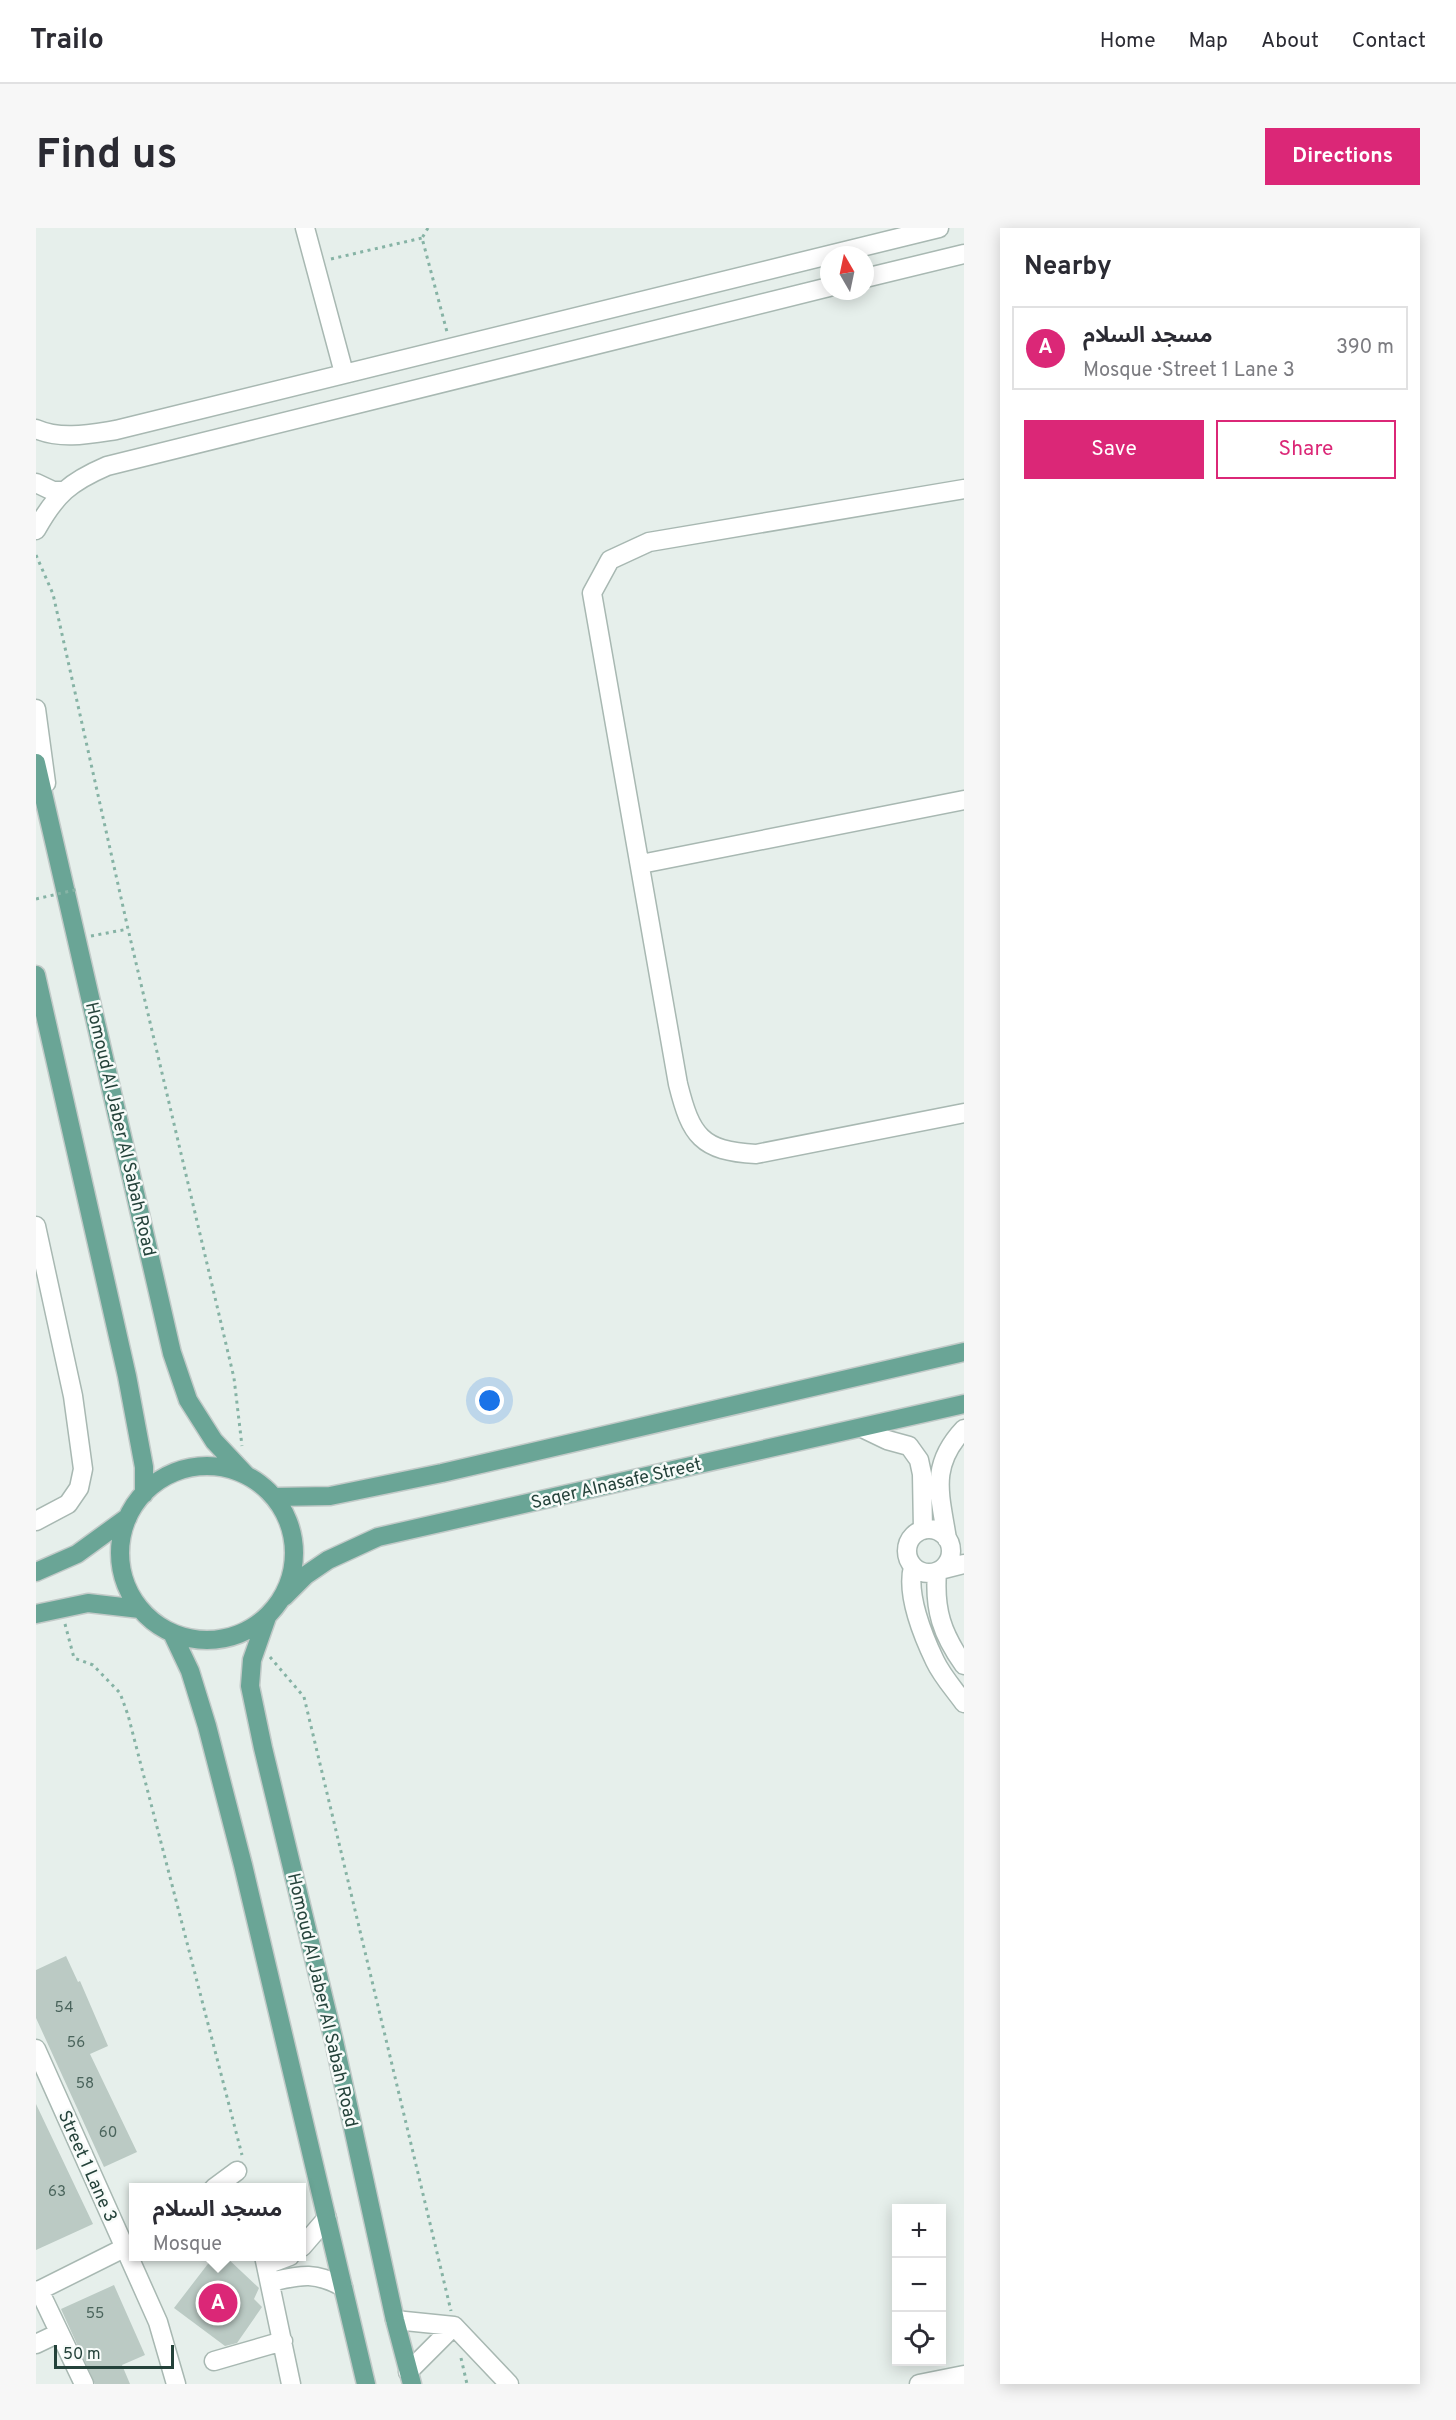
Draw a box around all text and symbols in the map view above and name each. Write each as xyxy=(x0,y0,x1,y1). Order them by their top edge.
text: Trailo xyxy=(30,23,104,59)
text: Home xyxy=(1100,28,1156,55)
text: Map xyxy=(1189,28,1228,55)
text: About xyxy=(1261,28,1319,55)
text: Contact xyxy=(1352,28,1426,55)
button: Directions xyxy=(1265,128,1420,185)
text: Find us xyxy=(36,130,177,183)
north arrow xyxy=(820,246,874,300)
text: Nearby xyxy=(1024,251,1112,284)
text: مسجد السلام xyxy=(1083,323,1213,350)
text: A xyxy=(1038,335,1053,361)
text: 390 m xyxy=(1336,335,1394,361)
text: Mosque · Street 1 Lane 3 xyxy=(1083,358,1295,384)
button: Save xyxy=(1024,420,1204,479)
button: Share xyxy=(1216,420,1396,479)
street label: Homoud Al Jaber Al Sabah Road xyxy=(79,1000,160,1259)
your location xyxy=(475,1386,504,1415)
street label: Saqer Alnasafe Street xyxy=(529,1454,704,1515)
street label: Homoud Al Jaber Al Sabah Road xyxy=(281,1871,362,2130)
house number: 54 xyxy=(55,1999,73,2018)
house number: 56 xyxy=(67,2034,85,2053)
house number: 58 xyxy=(76,2075,94,2094)
street label: Street 1 Lane 3 xyxy=(52,2107,121,2226)
house number: 60 xyxy=(99,2124,117,2143)
house number: 63 xyxy=(48,2183,66,2202)
popup xyxy=(129,2183,306,2261)
text: مسجد السلام xyxy=(153,2197,282,2224)
map controls xyxy=(892,2204,946,2366)
button: + xyxy=(892,2204,946,2258)
text: Mosque xyxy=(153,2232,222,2258)
button: − xyxy=(892,2258,946,2312)
pin: A xyxy=(198,2280,237,2326)
house number: 55 xyxy=(86,2305,104,2324)
button: locate xyxy=(892,2312,946,2366)
scale bar xyxy=(54,2342,174,2370)
text: 50 m xyxy=(63,2345,101,2365)

